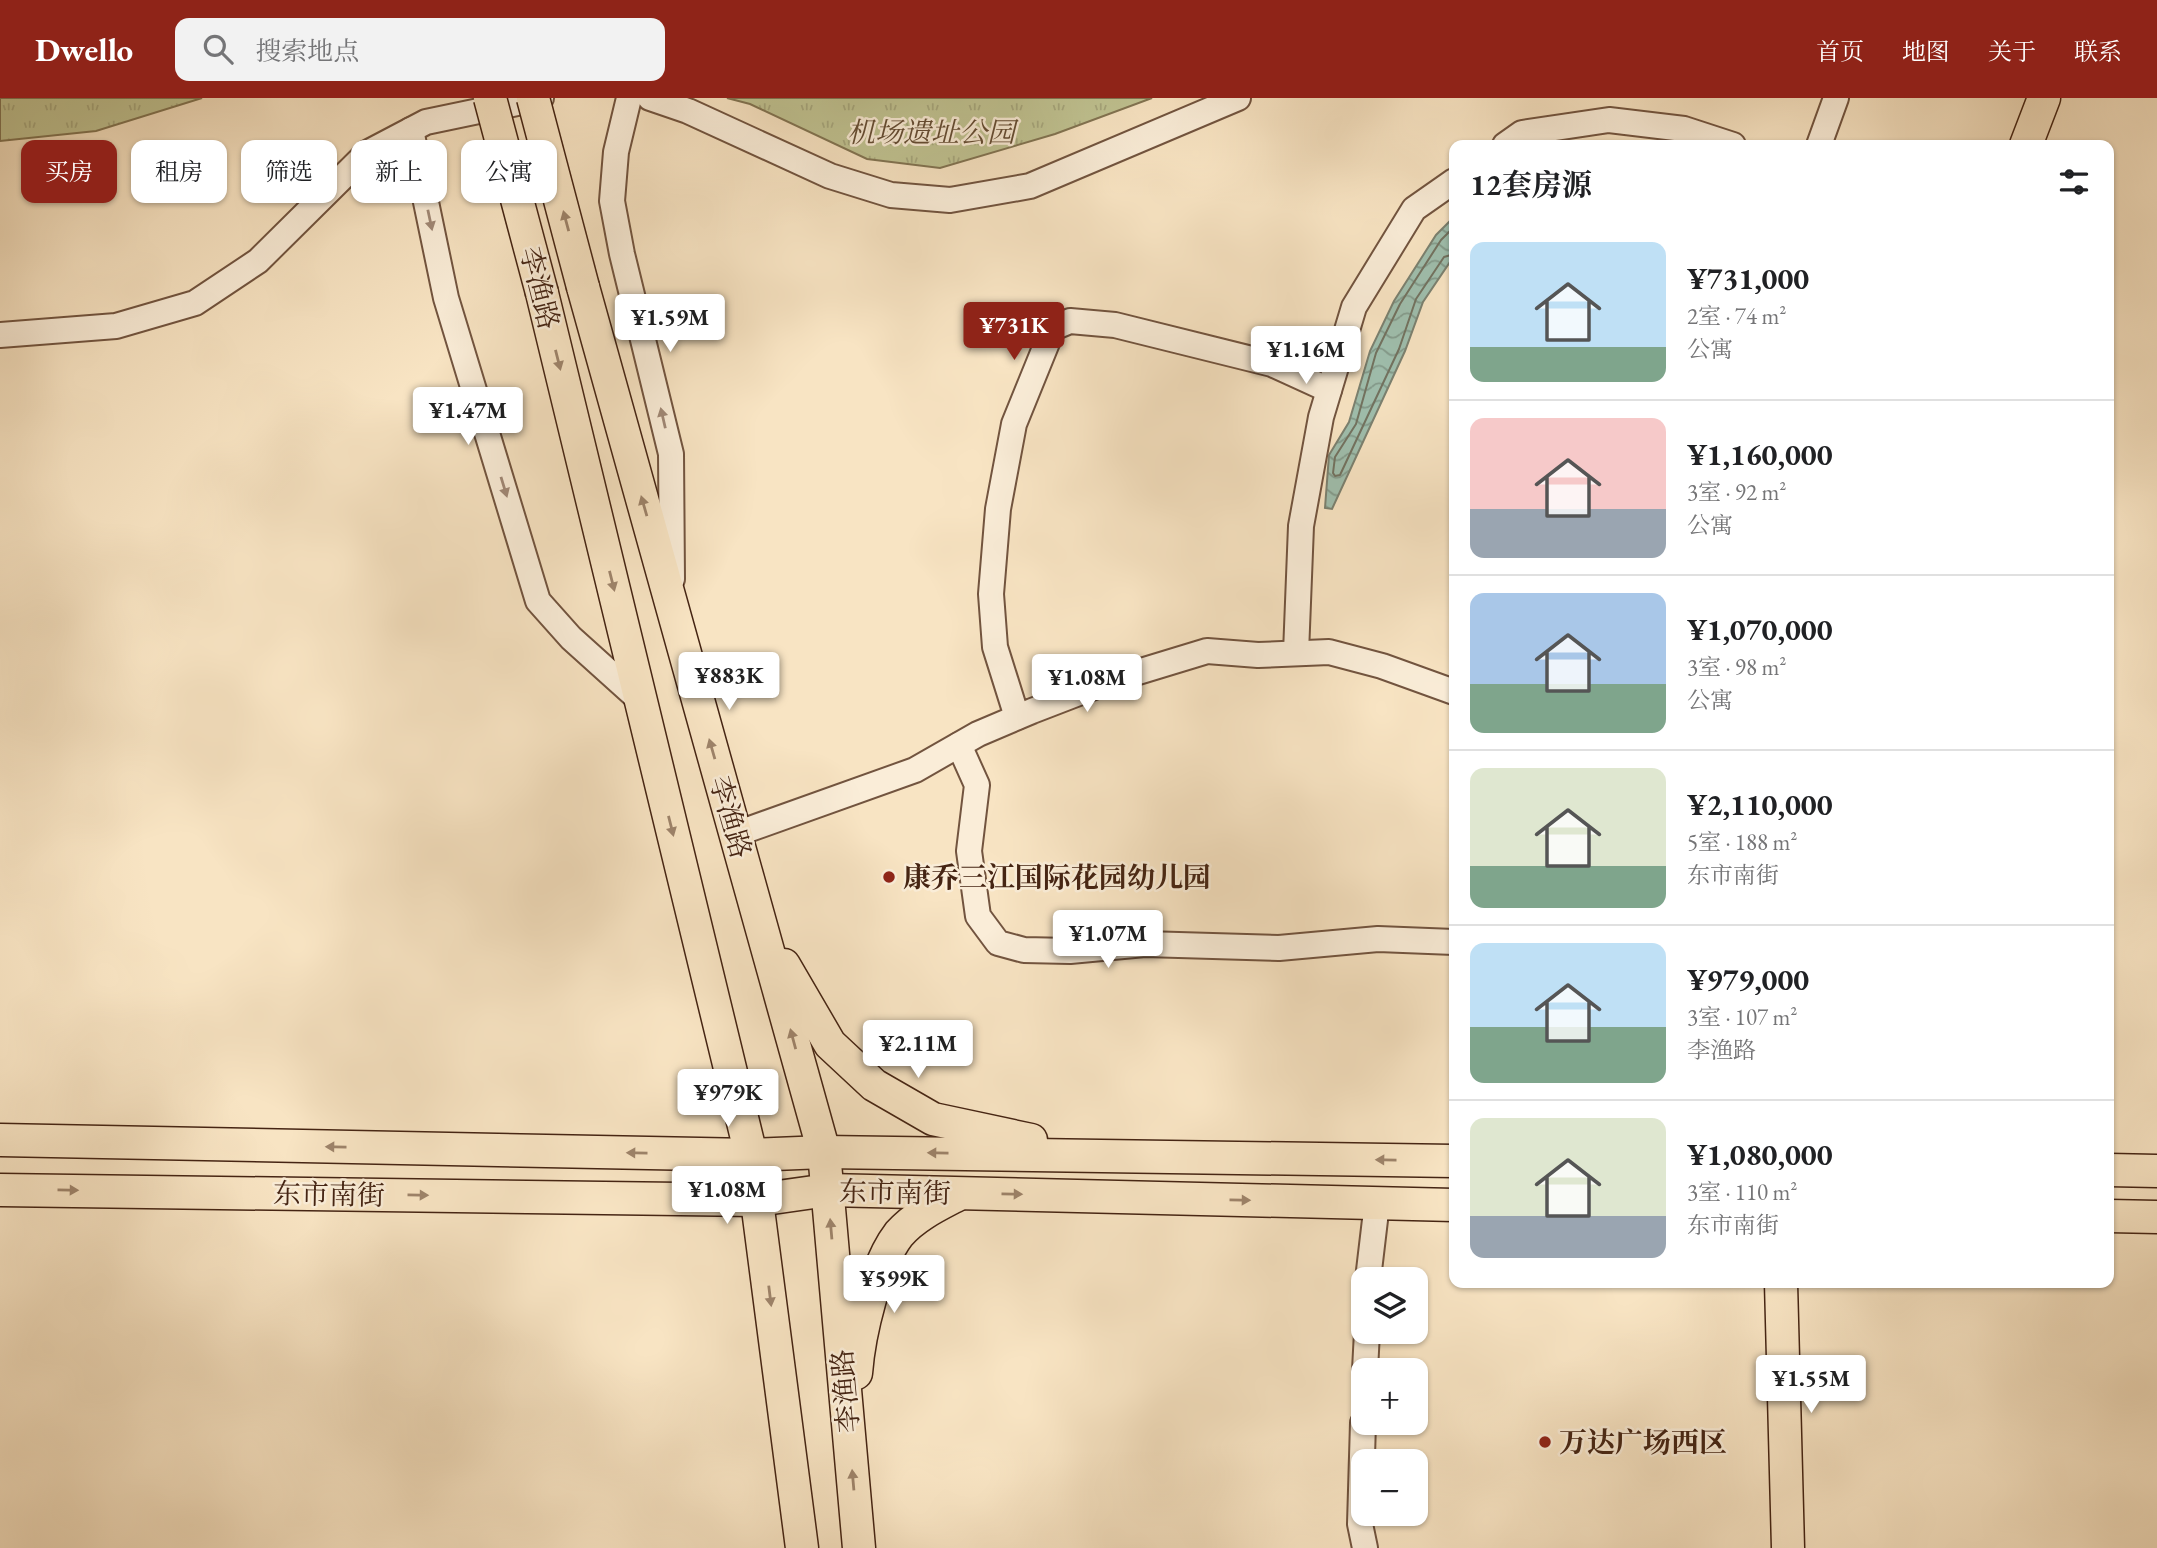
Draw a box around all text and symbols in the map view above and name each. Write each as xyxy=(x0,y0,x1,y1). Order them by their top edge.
search box xyxy=(175,18,665,81)
text: Dwello xyxy=(35,28,133,71)
icon: search xyxy=(199,30,237,68)
text: 搜索地点 xyxy=(255,34,359,68)
text: 首页 xyxy=(1816,36,1864,67)
text: 地图 xyxy=(1902,36,1950,67)
text: 关于 xyxy=(1988,36,2036,67)
text: 联系 xyxy=(2074,36,2122,67)
park label: 机场遗址公园 xyxy=(847,114,1019,150)
chip: 买房 xyxy=(21,140,117,203)
chip: 租房 xyxy=(131,140,227,203)
chip: 筛选 xyxy=(241,140,337,203)
chip: 新上 xyxy=(351,140,447,203)
chip: 公寓 xyxy=(461,140,557,203)
icon: filters xyxy=(2055,163,2093,201)
text: 12套房源 xyxy=(1470,165,1592,204)
one-way arrow xyxy=(425,209,436,231)
one-way arrow xyxy=(560,210,571,232)
street label: 李渔路 xyxy=(512,243,568,333)
text: ¥731,000 xyxy=(1687,259,1809,298)
icon: home xyxy=(1526,270,1610,354)
pin: ¥1.59M xyxy=(613,294,727,354)
text: 2室 · 74 m² xyxy=(1687,301,1786,331)
text: ¥1.59M xyxy=(631,302,709,332)
pin: ¥731K xyxy=(965,302,1063,362)
text: ¥731K xyxy=(979,310,1049,340)
pin: ¥1.16M xyxy=(1249,327,1363,386)
text: ¥1.16M xyxy=(1267,334,1345,364)
text: 公寓 xyxy=(1687,334,1733,364)
one-way arrow xyxy=(553,349,564,371)
pin: ¥1.47M xyxy=(411,388,525,447)
text: ¥1.47M xyxy=(429,395,507,425)
one-way arrow xyxy=(657,407,668,429)
text: ¥1,160,000 xyxy=(1687,435,1833,474)
icon: home xyxy=(1526,446,1610,530)
one-way arrow xyxy=(499,476,509,497)
text: 3室 · 92 m² xyxy=(1687,477,1786,507)
one-way arrow xyxy=(639,495,649,516)
text: 公寓 xyxy=(1687,510,1733,540)
one-way arrow xyxy=(606,570,617,592)
text: ¥1,070,000 xyxy=(1687,610,1833,649)
icon: home xyxy=(1526,621,1610,705)
pin: ¥883K xyxy=(680,652,778,712)
text: 3室 · 98 m² xyxy=(1687,652,1786,682)
pin: ¥1.08M xyxy=(1030,654,1144,714)
text: ¥883K xyxy=(694,660,764,690)
text: ¥1.08M xyxy=(1048,662,1126,692)
text: 公寓 xyxy=(1687,685,1733,715)
one-way arrow xyxy=(706,738,717,760)
street label: 李渔路 xyxy=(702,772,760,862)
text: ¥2,110,000 xyxy=(1687,785,1833,824)
icon: home xyxy=(1526,796,1610,880)
one-way arrow xyxy=(666,815,677,837)
text: 5室 · 188 m² xyxy=(1687,827,1797,857)
place label: 康乔三江国际花园幼儿园 xyxy=(903,859,1211,895)
text: 东市南街 xyxy=(1687,860,1779,890)
marker: 康乔三江国际花园幼儿园 xyxy=(881,869,897,885)
pin: ¥1.07M xyxy=(1051,910,1165,970)
text: ¥1.07M xyxy=(1069,918,1147,948)
text: ¥979,000 xyxy=(1687,960,1809,999)
icon: home xyxy=(1526,971,1610,1055)
text: 3室 · 107 m² xyxy=(1687,1002,1797,1032)
pin: ¥2.11M xyxy=(861,1020,975,1080)
one-way arrow xyxy=(787,1028,797,1049)
text: ¥2.11M xyxy=(879,1028,957,1058)
text: 李渔路 xyxy=(1687,1035,1756,1065)
pin: ¥979K xyxy=(679,1070,777,1129)
text: ¥979K xyxy=(693,1077,763,1107)
text: ¥1,080,000 xyxy=(1687,1135,1833,1174)
one-way arrow xyxy=(325,1141,347,1153)
icon: home xyxy=(1526,1146,1610,1230)
one-way arrow xyxy=(626,1147,648,1159)
one-way arrow xyxy=(927,1148,949,1159)
one-way arrow xyxy=(1375,1154,1397,1166)
pin: ¥1.08M xyxy=(670,1166,784,1226)
street label: 东市南街 xyxy=(839,1173,951,1211)
text: ¥1.08M xyxy=(688,1174,766,1204)
street label: 东市南街 xyxy=(273,1175,385,1213)
text: 3室 · 110 m² xyxy=(1687,1177,1797,1207)
one-way arrow xyxy=(57,1185,79,1196)
one-way arrow xyxy=(1002,1189,1024,1200)
one-way arrow xyxy=(407,1190,429,1201)
one-way arrow xyxy=(1229,1194,1251,1206)
text: 东市南街 xyxy=(1687,1210,1779,1240)
one-way arrow xyxy=(825,1218,836,1240)
pin: ¥599K xyxy=(845,1256,943,1315)
text: ¥599K xyxy=(859,1263,929,1293)
map controls xyxy=(1351,1267,1428,1526)
button: layers xyxy=(1351,1267,1428,1344)
one-way arrow xyxy=(764,1285,775,1307)
street label: 李渔路 xyxy=(823,1348,867,1434)
pin: ¥1.55M xyxy=(1754,1356,1868,1415)
button: + xyxy=(1351,1358,1428,1435)
text: ¥1.55M xyxy=(1772,1363,1850,1393)
place label: 万达广场西区 xyxy=(1559,1424,1727,1460)
marker: 万达广场西区 xyxy=(1537,1434,1553,1450)
button: − xyxy=(1351,1449,1428,1526)
one-way arrow xyxy=(847,1469,858,1491)

